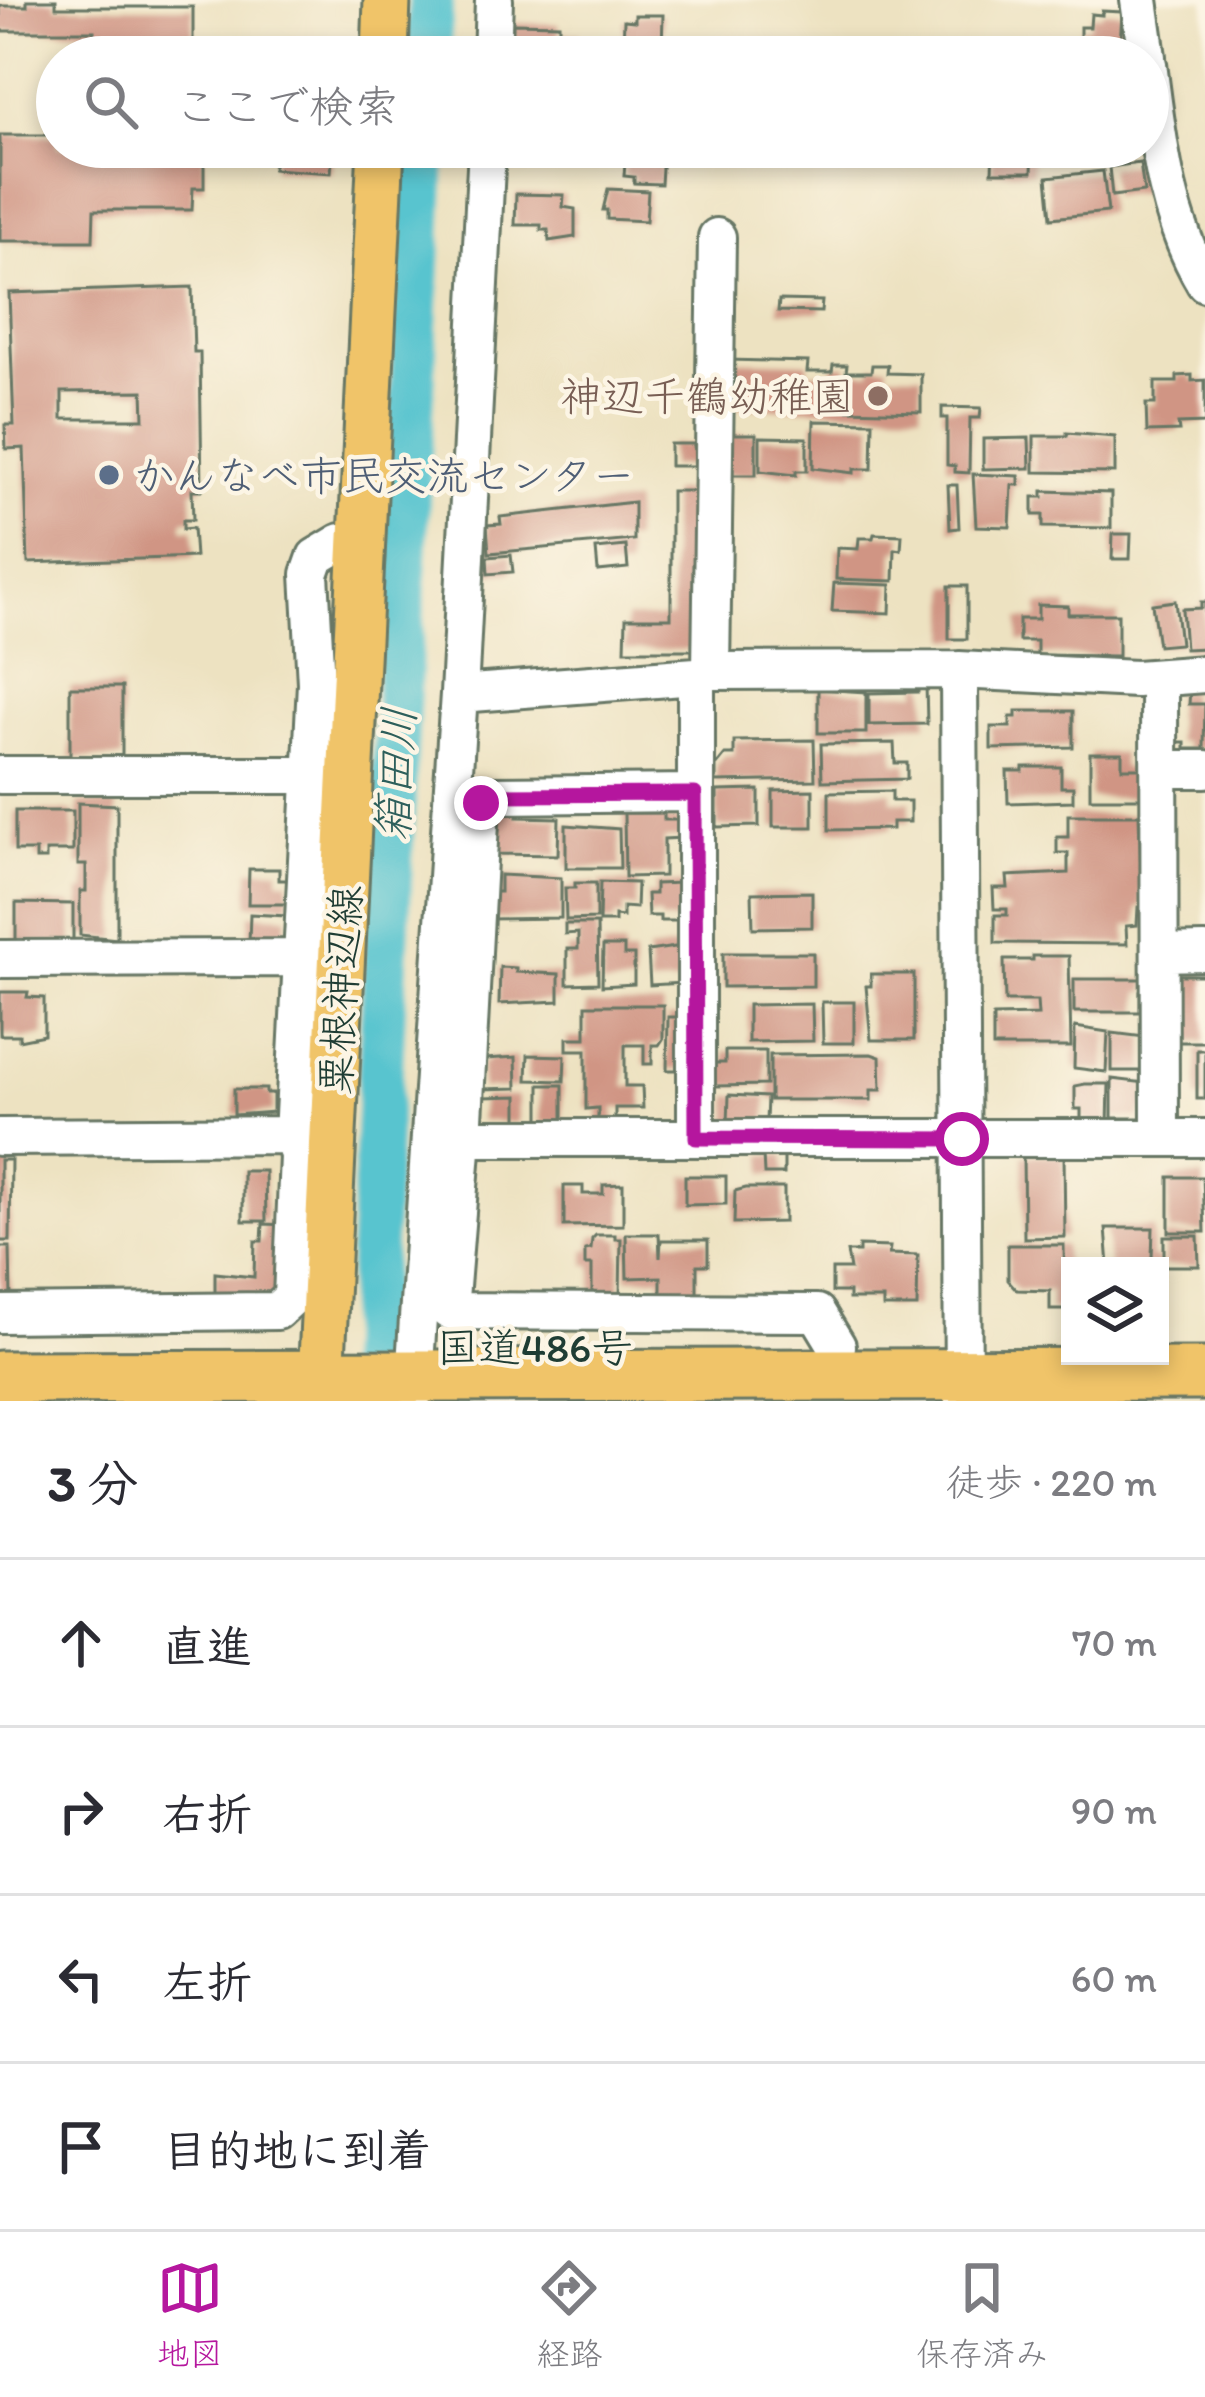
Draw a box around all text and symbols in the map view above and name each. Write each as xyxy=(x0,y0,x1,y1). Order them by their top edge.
search box xyxy=(36,36,1169,168)
icon: search xyxy=(78,69,144,135)
text: ここで検索 xyxy=(174,79,399,133)
place label: 神辺千鶴幼稚園 xyxy=(560,371,854,422)
marker: 神辺千鶴幼稚園 xyxy=(865,383,891,409)
place label: かんなべ市民交流センター xyxy=(133,450,634,501)
marker: かんなべ市民交流センター xyxy=(96,462,122,488)
water label: 箱田川 xyxy=(365,705,425,843)
route end xyxy=(454,776,508,830)
street label: 粟根神辺線 xyxy=(310,884,371,1096)
route start xyxy=(935,1112,989,1166)
map controls xyxy=(1061,1257,1169,1365)
button: layers xyxy=(1061,1257,1169,1365)
street label: 国道486号 xyxy=(437,1322,633,1373)
text: 3 分 xyxy=(48,1453,138,1514)
text: 徒歩 · 220 m xyxy=(945,1459,1157,1506)
icon: ahead xyxy=(48,1610,114,1676)
text: 直進 xyxy=(162,1619,252,1673)
text: 70 m xyxy=(1072,1619,1157,1666)
icon: right xyxy=(48,1778,114,1844)
text: 右折 xyxy=(162,1787,252,1841)
text: 90 m xyxy=(1071,1787,1157,1834)
icon: left xyxy=(48,1946,114,2012)
text: 左折 xyxy=(162,1955,252,2009)
text: 60 m xyxy=(1071,1955,1157,2002)
icon: arrive xyxy=(48,2114,114,2180)
text: 目的地に到着 xyxy=(162,2123,432,2177)
tab: 地図 xyxy=(157,2255,223,2375)
tab: 経路 xyxy=(536,2255,602,2375)
tab: 保存済み xyxy=(916,2255,1048,2375)

